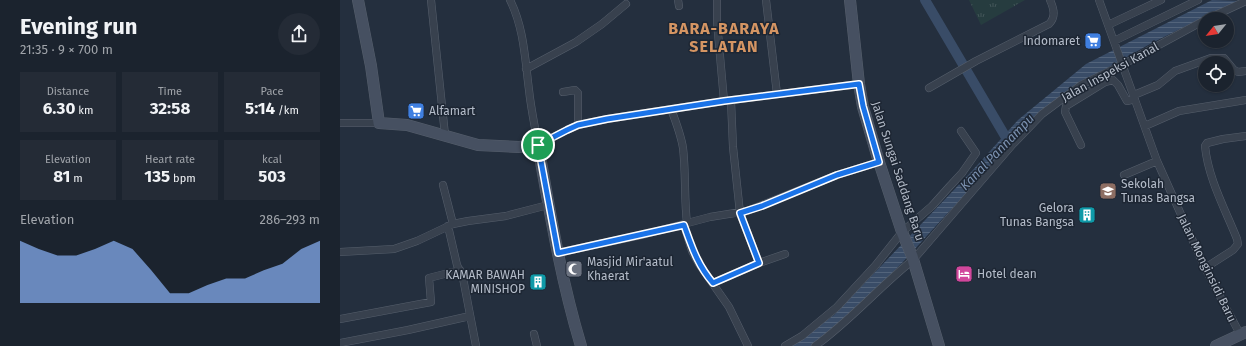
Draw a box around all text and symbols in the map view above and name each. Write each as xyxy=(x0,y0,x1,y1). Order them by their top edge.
north arrow xyxy=(1198,12,1234,48)
map controls xyxy=(1198,12,1234,92)
text: Evening run xyxy=(20,13,137,40)
button: share xyxy=(278,13,320,55)
district label: BARA-BARAYA SELATAN xyxy=(668,19,780,56)
supermarket icon: Indomaret xyxy=(1083,31,1103,51)
place label: Indomaret xyxy=(1023,34,1081,48)
street label: Jalan Inspeksi Kanal xyxy=(1059,39,1161,105)
text: 21:35 · 9 × 700 m xyxy=(20,42,113,57)
button: locate xyxy=(1198,56,1234,92)
text: Distance xyxy=(47,85,89,98)
text: Time xyxy=(158,85,182,98)
text: Pace xyxy=(261,85,283,98)
text: 6.30 xyxy=(43,98,75,119)
text: 32:58 xyxy=(150,98,190,119)
text: 5:14 xyxy=(245,98,275,119)
street label: Jalan Sungai Saddang Baru xyxy=(869,100,927,242)
supermarket icon: Alfamart xyxy=(406,101,426,121)
text: km xyxy=(75,104,93,117)
text: /km xyxy=(275,104,299,117)
place label: Alfamart xyxy=(429,104,476,118)
water label: Kanal Pannampu xyxy=(957,111,1037,193)
pin xyxy=(521,128,555,162)
icon: arrive xyxy=(527,134,549,156)
text: Elevation xyxy=(45,153,91,166)
text: Heart rate xyxy=(145,153,195,166)
text: kcal xyxy=(262,153,282,166)
text: 81 xyxy=(53,166,70,187)
text: 135 xyxy=(144,166,170,187)
text: 503 xyxy=(258,166,286,187)
text: m xyxy=(70,172,83,185)
text: bpm xyxy=(170,172,196,185)
place label: Sekolah Tunas Bangsa xyxy=(1121,177,1195,205)
school or university icon: Sekolah Tunas Bangsa xyxy=(1098,181,1118,201)
place label: Gelora Tunas Bangsa xyxy=(1000,201,1074,229)
building icon: Gelora Tunas Bangsa xyxy=(1077,205,1097,225)
text: Elevation xyxy=(20,212,74,227)
text: 286–293 m xyxy=(260,212,320,227)
street label: Jalan Monginsidi Baru xyxy=(1175,212,1239,324)
place label: Masjid Mir'aatul Khaerat xyxy=(587,255,674,283)
mosque icon: Masjid Mir'aatul Khaerat xyxy=(564,259,584,279)
hotel icon: Hotel dean xyxy=(954,264,974,284)
place label: Hotel dean xyxy=(977,267,1037,281)
place label: KAMAR BAWAH MINISHOP xyxy=(445,268,525,296)
building icon: KAMAR BAWAH MINISHOP xyxy=(528,272,548,292)

